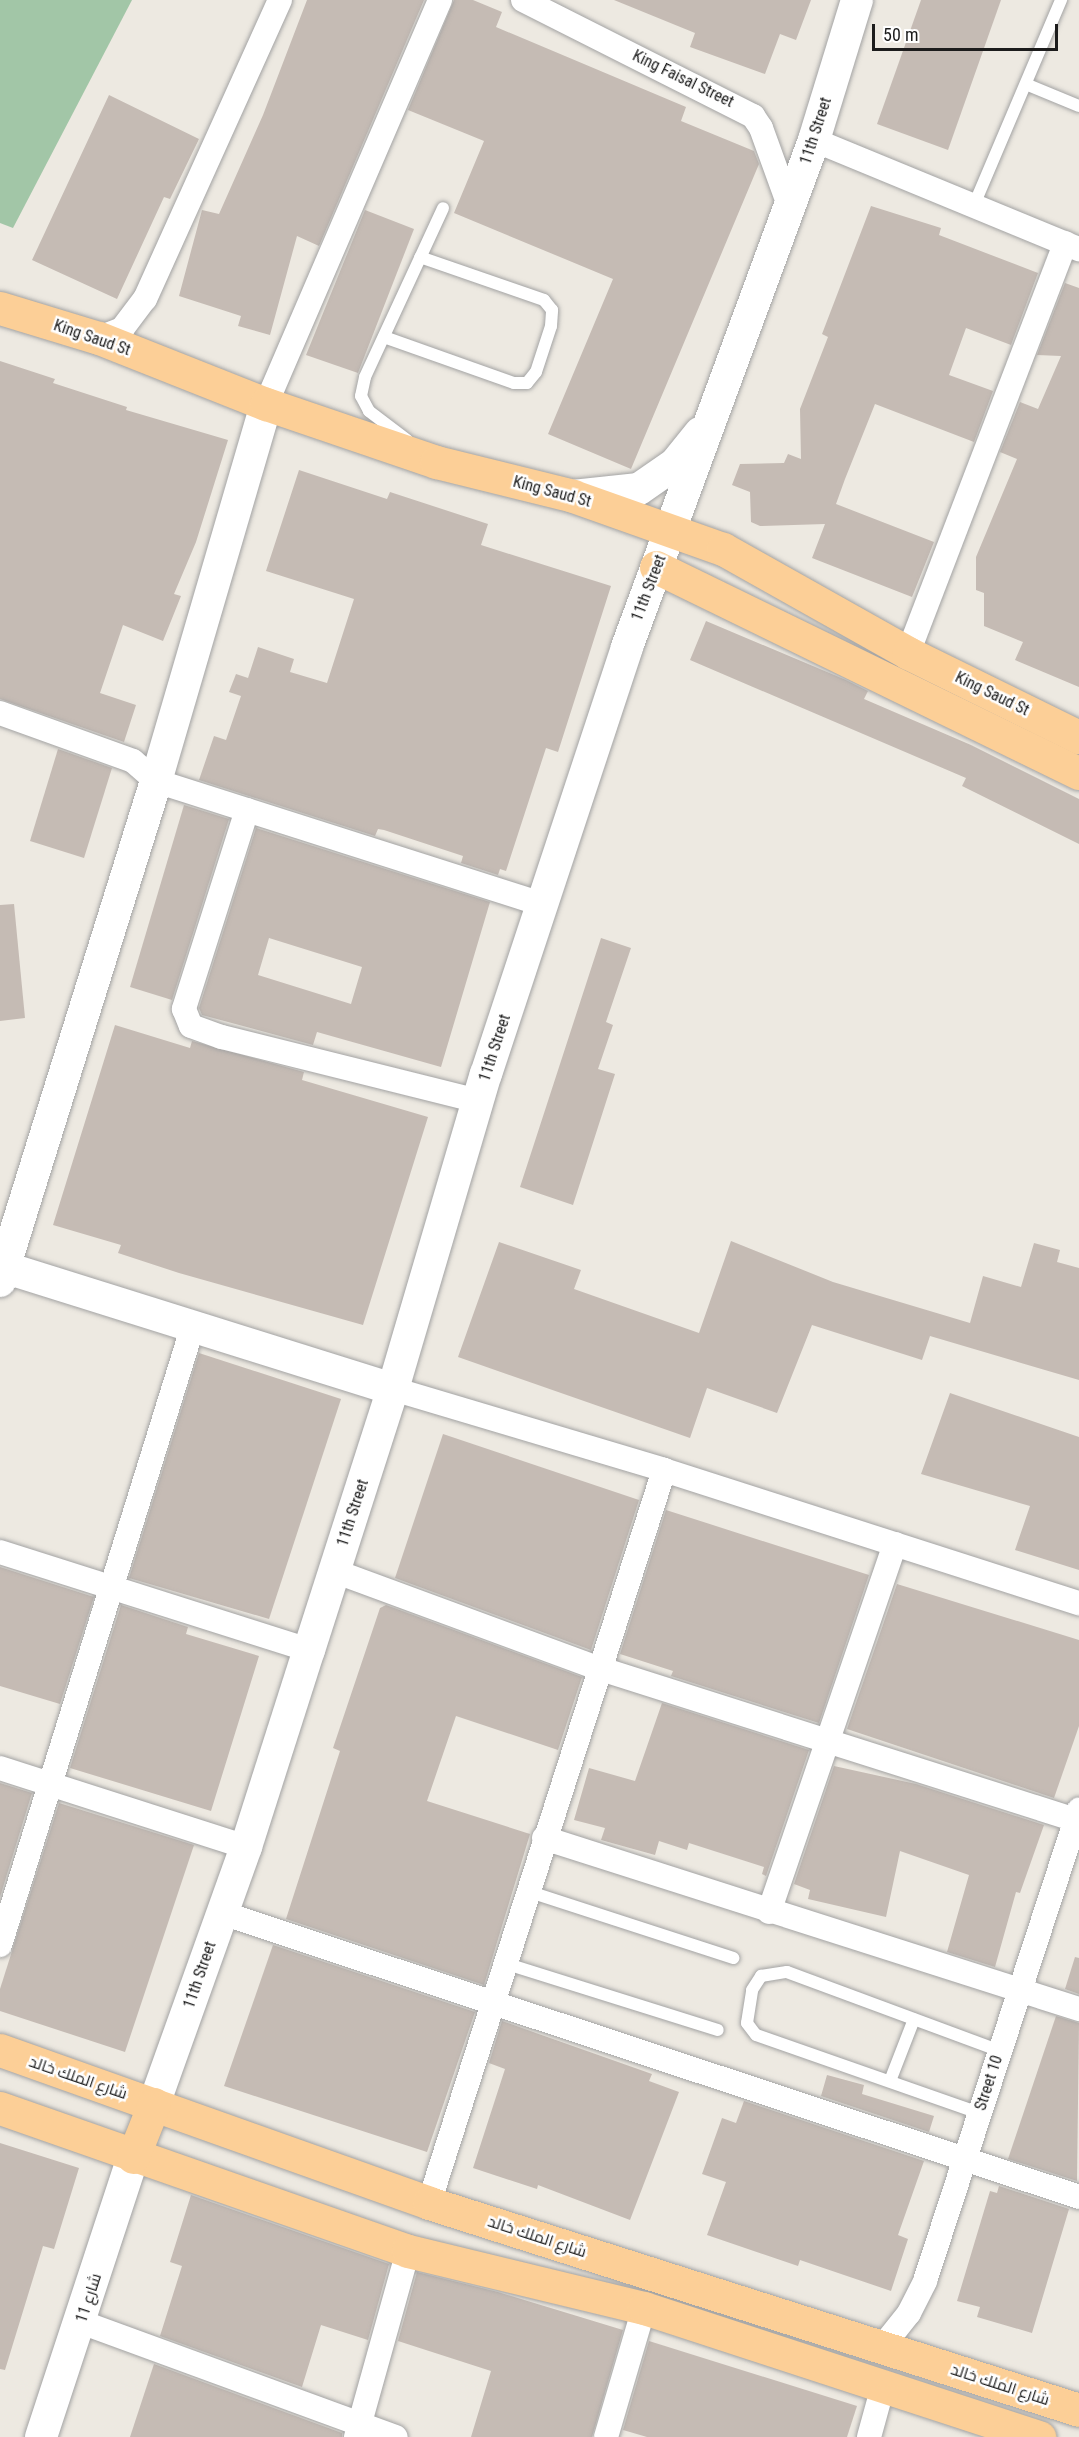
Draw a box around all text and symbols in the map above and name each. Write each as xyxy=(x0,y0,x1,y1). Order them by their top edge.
scale bar xyxy=(875,12,1061,50)
text: 50 m xyxy=(883,24,918,45)
street label: King Faisal Street xyxy=(629,46,737,112)
street label: 11th Street xyxy=(796,95,836,167)
street label: King Saud St xyxy=(51,316,133,360)
street label: King Saud St xyxy=(511,472,593,512)
street label: 11th Street xyxy=(628,552,670,624)
street label: King Saud St xyxy=(952,668,1032,720)
street label: 11th Street xyxy=(475,1012,515,1084)
street label: 11th Street xyxy=(333,1477,373,1549)
street label: 11th Street xyxy=(180,1939,220,2011)
street label: شارع الملك خالد xyxy=(26,2052,130,2104)
street label: Street 10 xyxy=(971,2053,1007,2113)
street label: شارع الملك خالد xyxy=(485,2212,589,2262)
street label: شارع 11 xyxy=(72,2271,106,2325)
street label: شارع الملك خالد xyxy=(948,2360,1052,2410)

